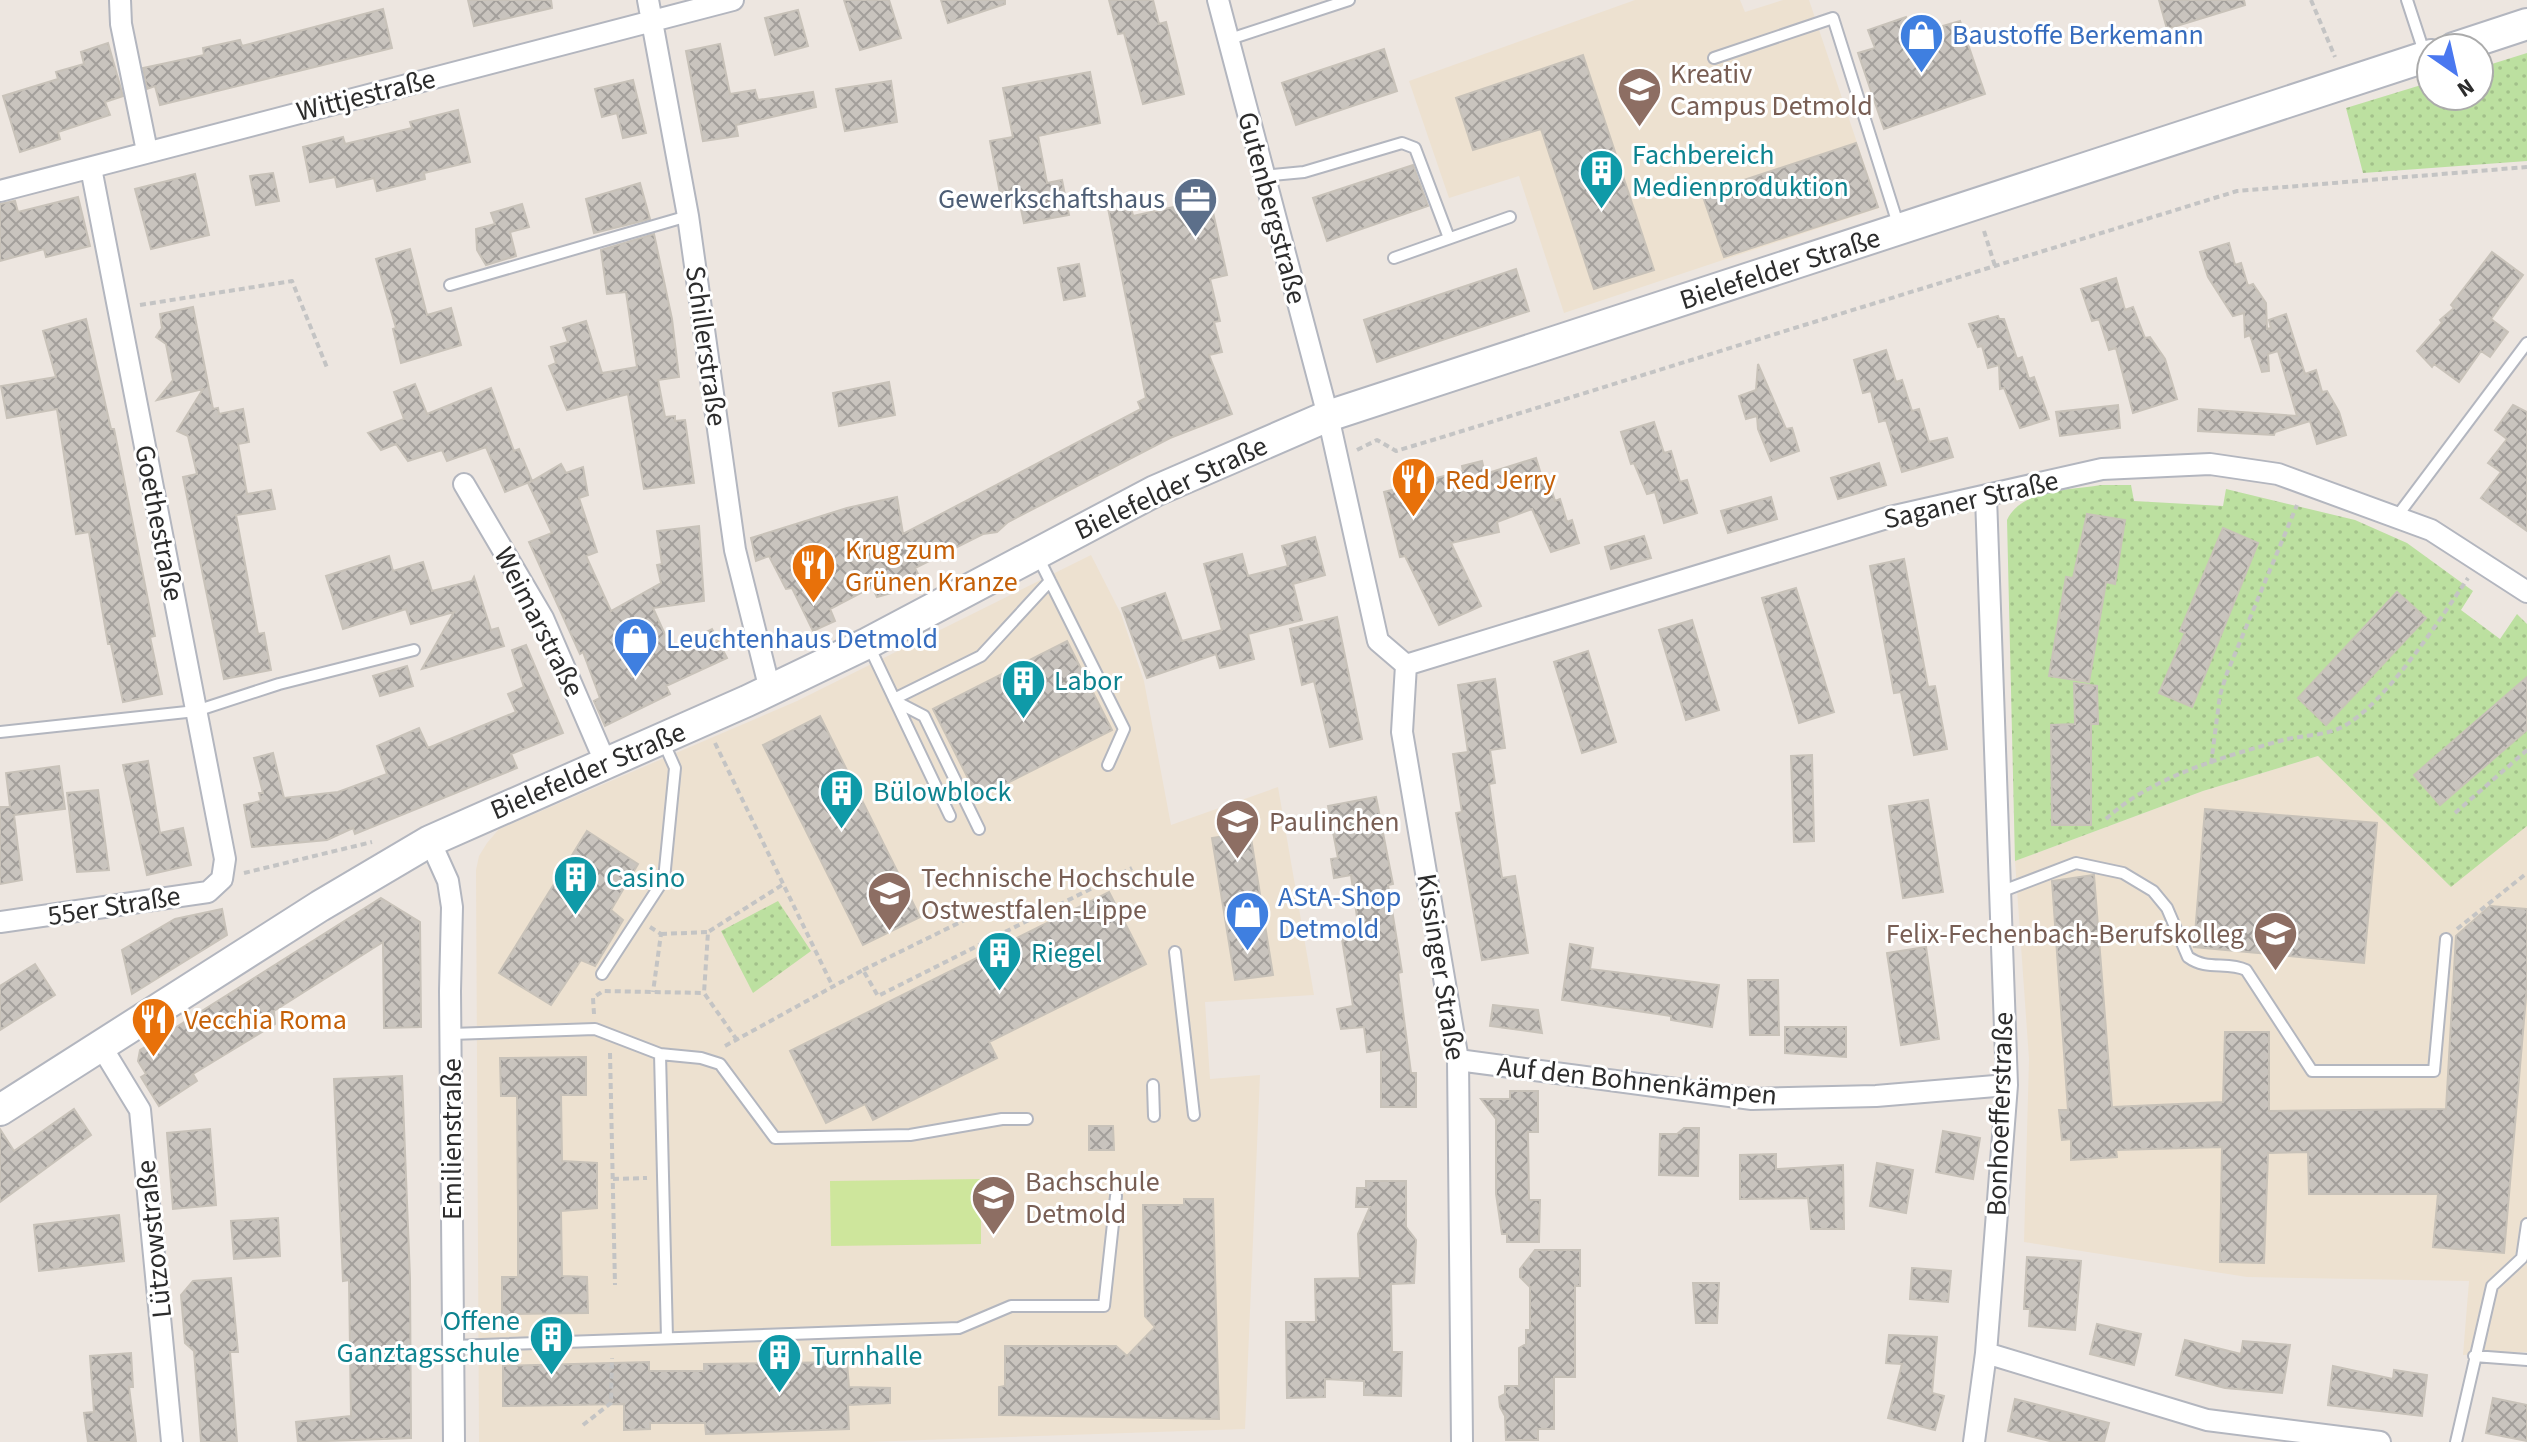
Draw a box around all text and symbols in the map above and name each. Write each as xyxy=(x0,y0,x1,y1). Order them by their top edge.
shop icon: Baustoffe Berkemann xyxy=(1897,11,1945,74)
place label: Baustoffe Berkemann xyxy=(1952,15,2204,55)
north arrow xyxy=(2415,32,2495,112)
place label: Kreativ Campus Detmold xyxy=(1670,54,1873,126)
street label: Wittjestraße xyxy=(292,58,440,132)
school or university icon: Kreativ Campus Detmold xyxy=(1615,66,1663,129)
text: N xyxy=(2451,70,2481,105)
street label: Gutenbergstraße xyxy=(1227,107,1317,309)
place label: Fachbereich Medienproduktion xyxy=(1632,135,1849,207)
building icon: Fachbereich Medienproduktion xyxy=(1577,147,1625,210)
office icon: Gewerkschaftshaus xyxy=(1172,175,1220,238)
place label: Gewerkschaftshaus xyxy=(938,179,1165,219)
street label: Bielefelder Straße xyxy=(1675,218,1885,320)
street label: Schillerstraße xyxy=(675,263,737,429)
street label: Bielefelder Straße xyxy=(1068,426,1274,550)
street label: Goethestraße xyxy=(124,441,194,605)
restaurant icon: Red Jerry xyxy=(1390,456,1438,519)
place label: Red Jerry xyxy=(1445,460,1556,500)
street label: Saganer Straße xyxy=(1880,460,2062,540)
place label: Krug zum Grünen Kranze xyxy=(845,530,1018,602)
street label: Weimarstraße xyxy=(484,540,594,704)
restaurant icon: Krug zum Grünen Kranze xyxy=(790,542,838,605)
shop icon: Leuchtenhaus Detmold xyxy=(611,615,659,678)
place label: Leuchtenhaus Detmold xyxy=(666,619,938,659)
building icon: Labor xyxy=(999,657,1047,720)
place label: Labor xyxy=(1054,661,1122,701)
street label: Bielefelder Straße xyxy=(484,712,692,830)
building icon: Bülowblock xyxy=(818,768,866,831)
place label: Bülowblock xyxy=(873,772,1012,812)
school or university icon: Paulinchen xyxy=(1214,798,1262,861)
place label: Paulinchen xyxy=(1269,802,1400,842)
building icon: Casino xyxy=(551,854,599,917)
place label: Casino xyxy=(606,858,685,898)
place label: Technische Hochschule Ostwestfalen-Lippe xyxy=(921,858,1195,930)
school or university icon: Technische Hochschule Ostwestfalen-Lippe xyxy=(866,870,914,933)
street label: Kissinger Straße xyxy=(1406,871,1476,1063)
street label: 55er Straße xyxy=(45,876,183,936)
place label: AStA-Shop Detmold xyxy=(1278,877,1401,949)
shop icon: AStA-Shop Detmold xyxy=(1223,889,1271,952)
school or university icon: Felix-Fechenbach-Berufskolleg xyxy=(2251,910,2299,973)
place label: Felix-Fechenbach-Berufskolleg xyxy=(1886,914,2244,954)
building icon: Riegel xyxy=(976,929,1024,992)
place label: Riegel xyxy=(1031,933,1102,973)
restaurant icon: Vecchia Roma xyxy=(129,996,177,1059)
place label: Vecchia Roma xyxy=(184,1000,347,1040)
street label: Bonhoefferstraße xyxy=(1976,1011,2024,1217)
street label: Auf den Bohnenkämpen xyxy=(1495,1046,1779,1116)
street label: Emilienstraße xyxy=(432,1058,472,1220)
street label: Lützowstraße xyxy=(126,1158,182,1320)
place label: Bachschule Detmold xyxy=(1025,1162,1160,1234)
school or university icon: Bachschule Detmold xyxy=(970,1174,1018,1237)
place label: Offene Ganztagsschule xyxy=(337,1301,520,1373)
building icon: Offene Ganztagsschule xyxy=(527,1313,575,1376)
building icon: Turnhalle xyxy=(756,1332,804,1395)
place label: Turnhalle xyxy=(811,1336,923,1376)

